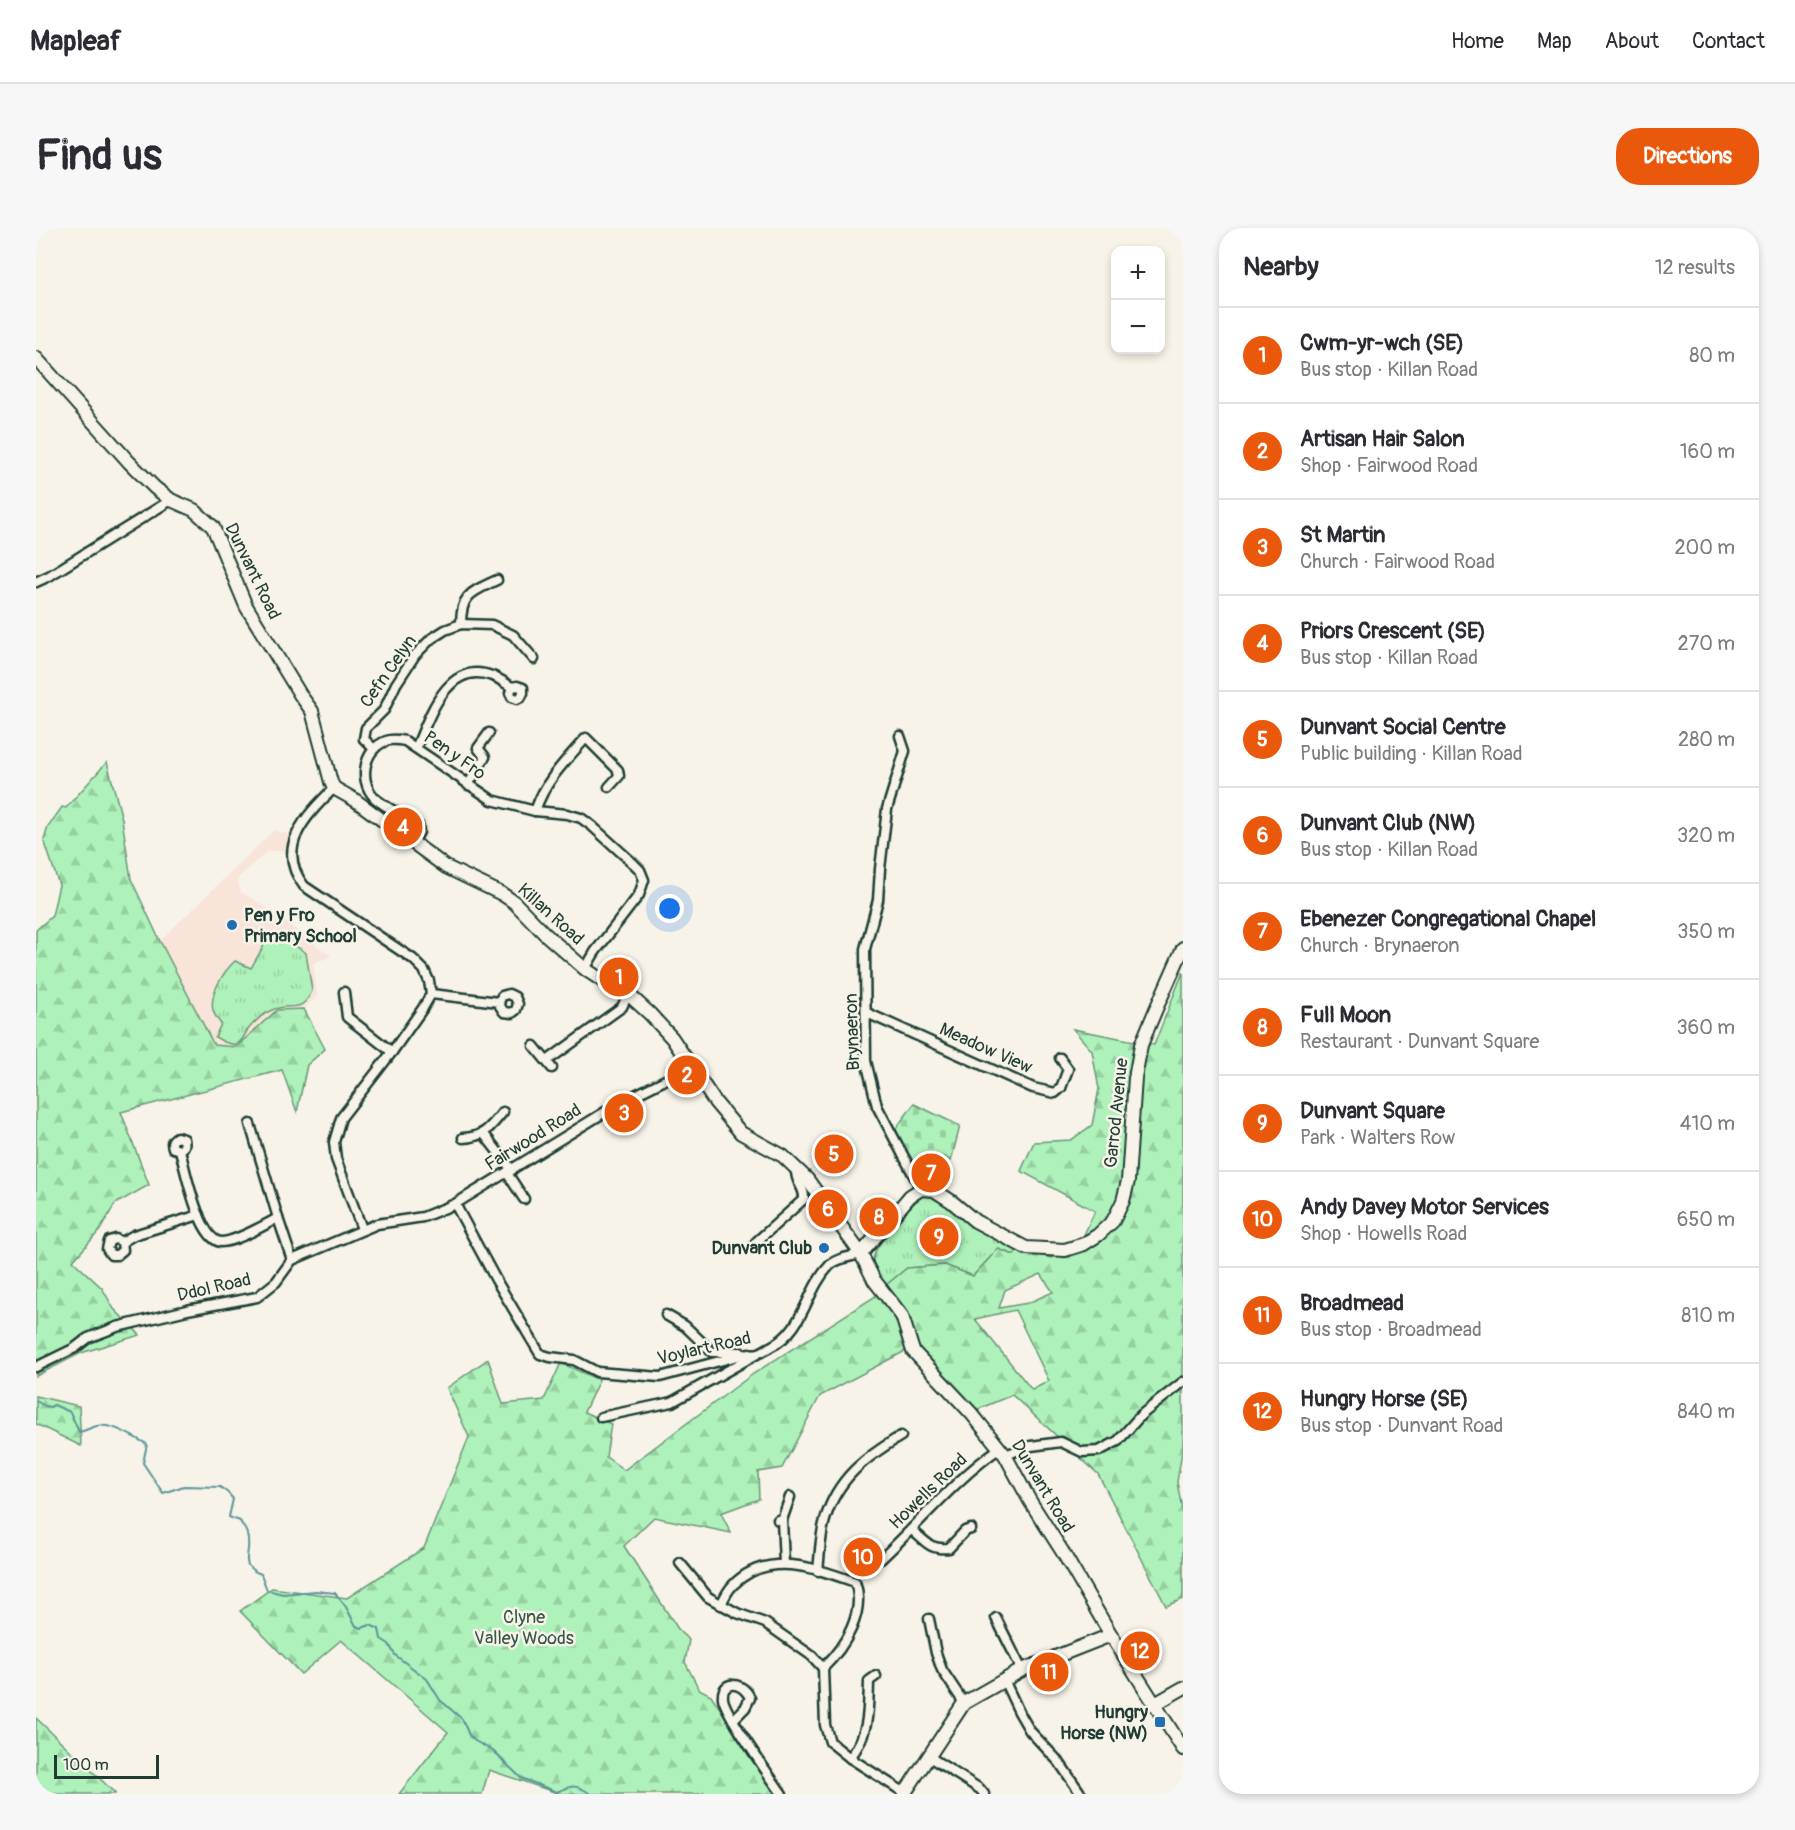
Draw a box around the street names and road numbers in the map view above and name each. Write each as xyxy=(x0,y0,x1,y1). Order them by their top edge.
street label: Dunvant Road xyxy=(219,519,286,623)
street label: Cefn Celyn xyxy=(355,630,422,712)
street label: Pen y Fro xyxy=(419,726,491,785)
street label: Killan Road xyxy=(513,878,589,950)
street label: Brynaeron xyxy=(840,993,865,1071)
street label: Meadow View xyxy=(936,1018,1036,1079)
street label: Garrod Avenue xyxy=(1099,1057,1134,1169)
street label: Fairwood Road xyxy=(481,1099,586,1176)
street label: Ddol Road xyxy=(175,1268,253,1307)
street label: Voylart Road xyxy=(655,1327,753,1370)
street label: Dunvant Road xyxy=(1006,1436,1079,1537)
street label: Howells Road xyxy=(884,1448,972,1534)

